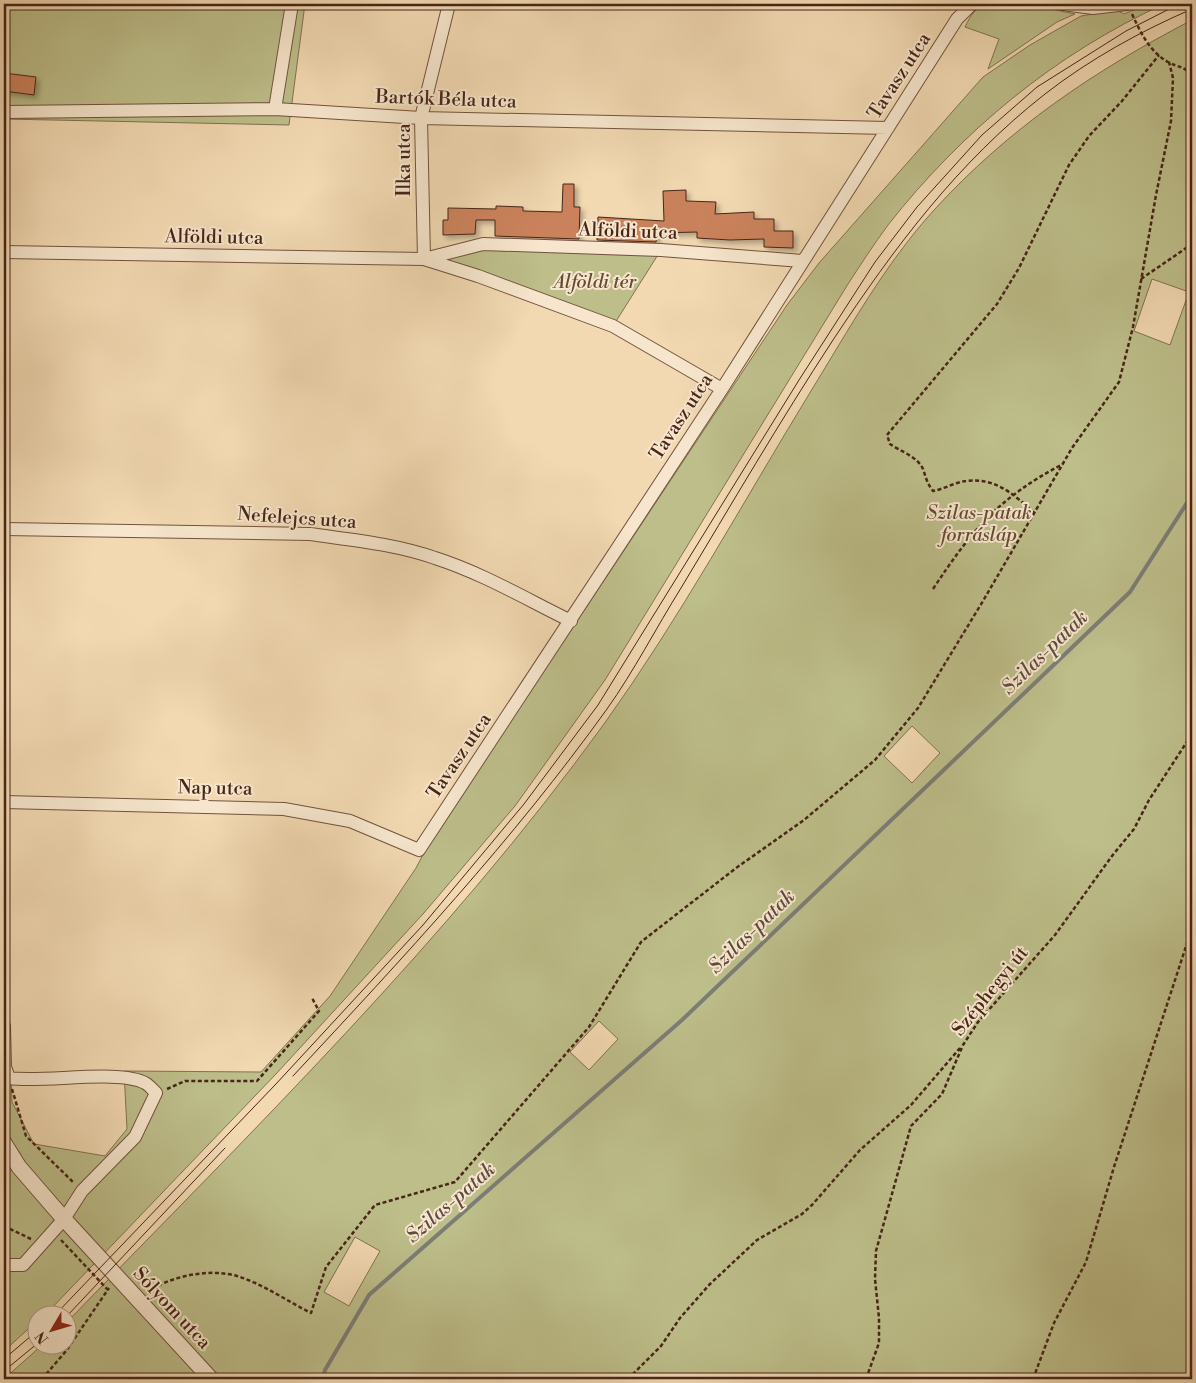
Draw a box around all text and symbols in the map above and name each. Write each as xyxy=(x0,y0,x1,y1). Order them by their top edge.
street label: Tavasz utca xyxy=(862,28,936,124)
street label: Bartók Béla utca xyxy=(374,85,517,113)
street label: Ilka utca xyxy=(392,123,416,197)
street label: Alföldi utca xyxy=(577,217,678,245)
street label: Alföldi utca xyxy=(163,224,264,250)
park label: Alföldi tér xyxy=(552,270,637,294)
street label: Tavasz utca xyxy=(644,369,718,465)
park label: Szilas-patak forrásláp xyxy=(926,501,1032,547)
street label: Nefelejcs utca xyxy=(237,502,358,534)
water label: Szilas-patak xyxy=(996,606,1094,700)
street label: Tavasz utca xyxy=(421,708,497,804)
street label: Nap utca xyxy=(177,775,253,801)
water label: Szilas-patak xyxy=(703,885,801,979)
street label: Széphegyi út xyxy=(947,941,1034,1041)
water label: Szilas-patak xyxy=(401,1157,501,1249)
street label: Sólyom utca xyxy=(128,1262,216,1354)
north arrow xyxy=(28,1306,78,1356)
text: N xyxy=(32,1327,53,1347)

